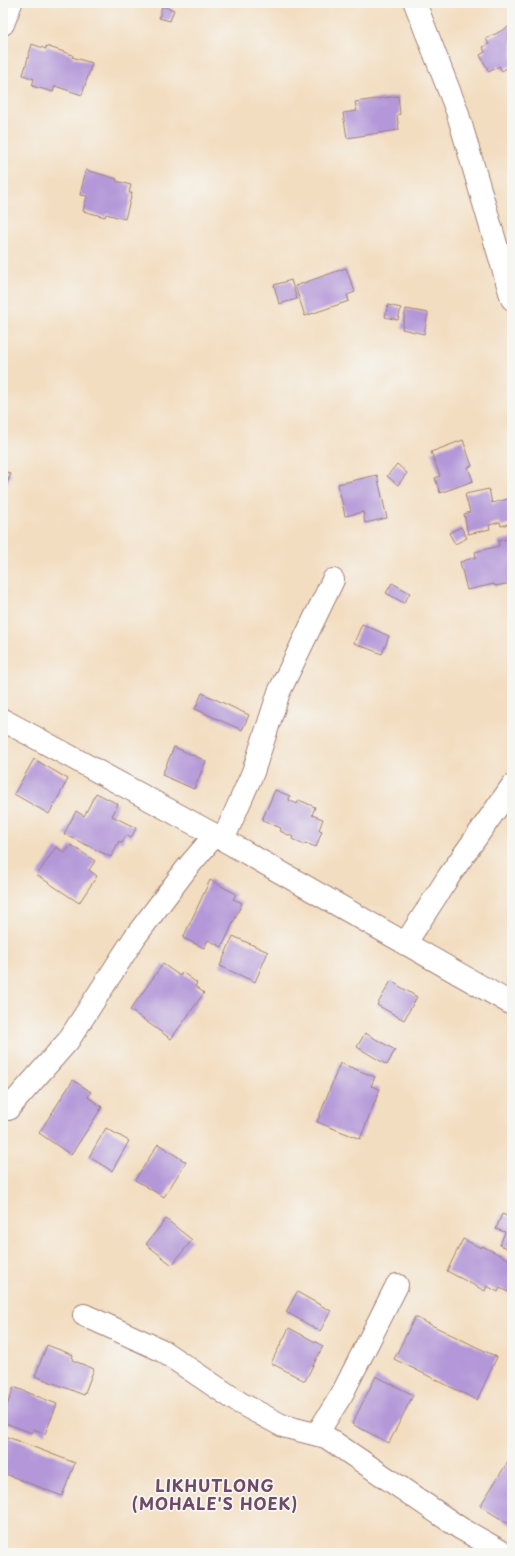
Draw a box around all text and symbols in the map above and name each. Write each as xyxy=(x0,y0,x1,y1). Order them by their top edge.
district label: LIKHUTLONG (MOHALE'S HOEK) xyxy=(132,1473,298,1515)

